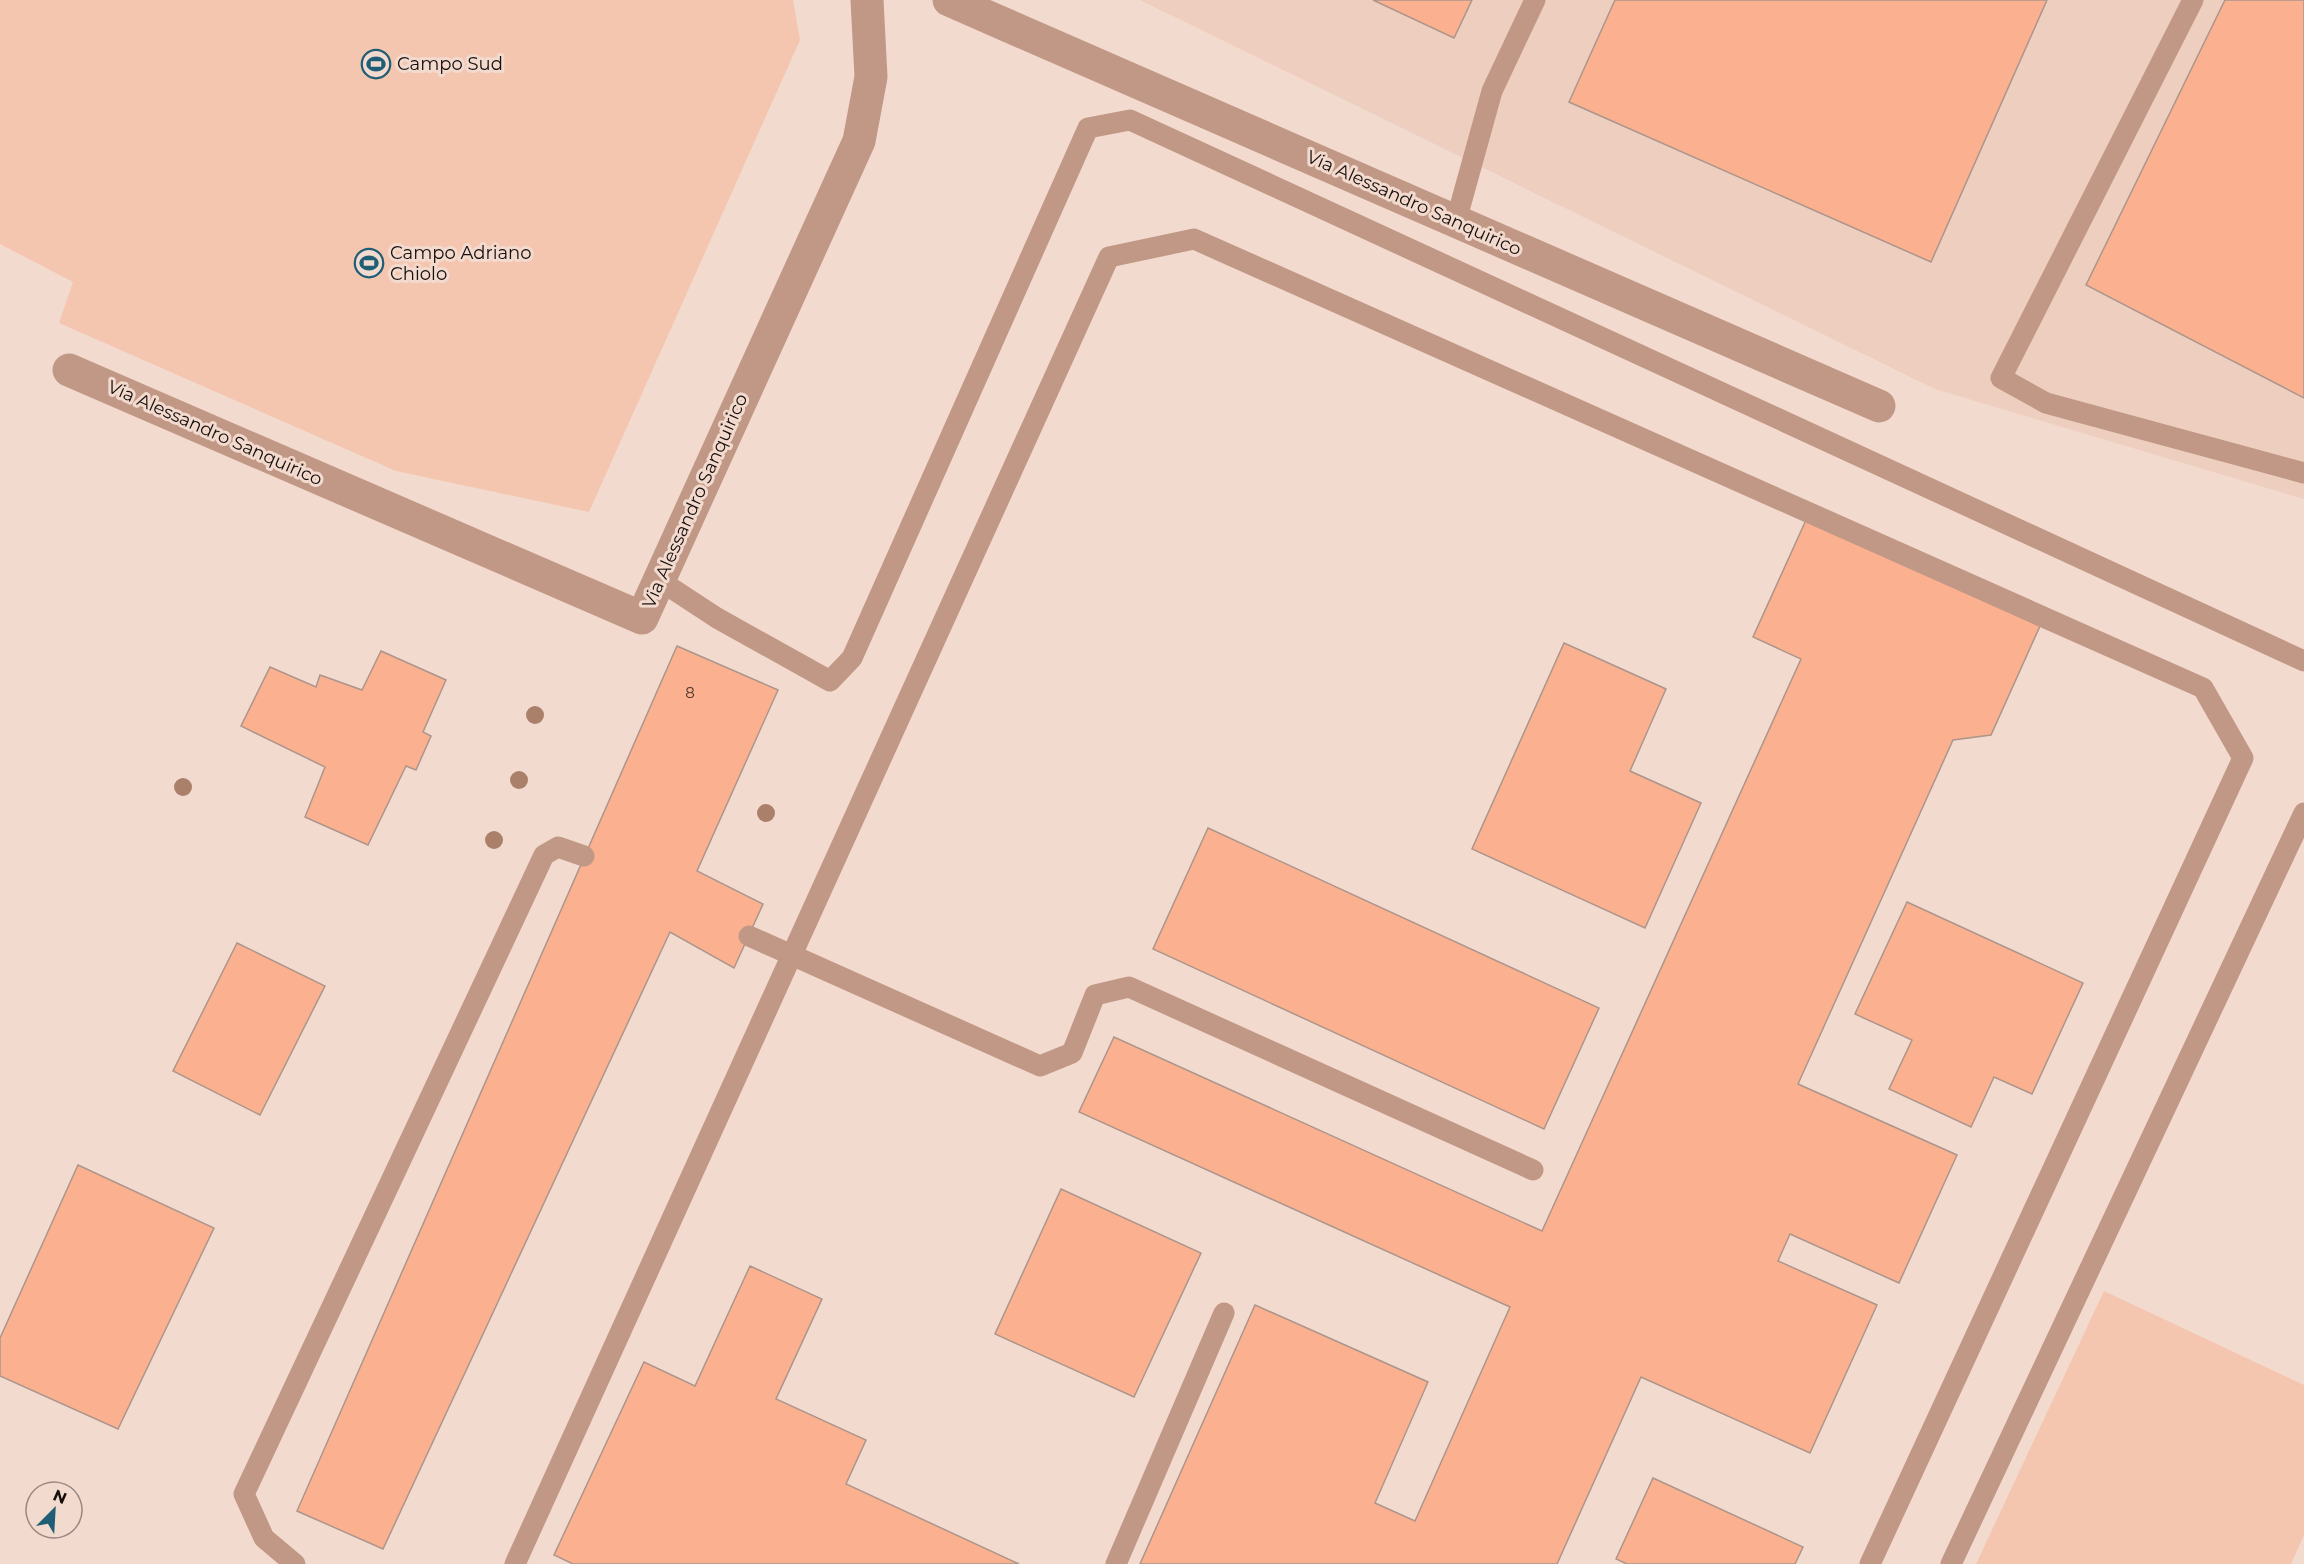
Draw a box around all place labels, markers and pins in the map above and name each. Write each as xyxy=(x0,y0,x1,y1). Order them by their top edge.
sports icon: Campo Sud xyxy=(360,48,392,80)
place label: Campo Sud xyxy=(397,53,503,75)
place label: Campo Adriano Chiolo xyxy=(390,242,532,285)
sports icon: Campo Adriano Chiolo xyxy=(353,247,385,279)

